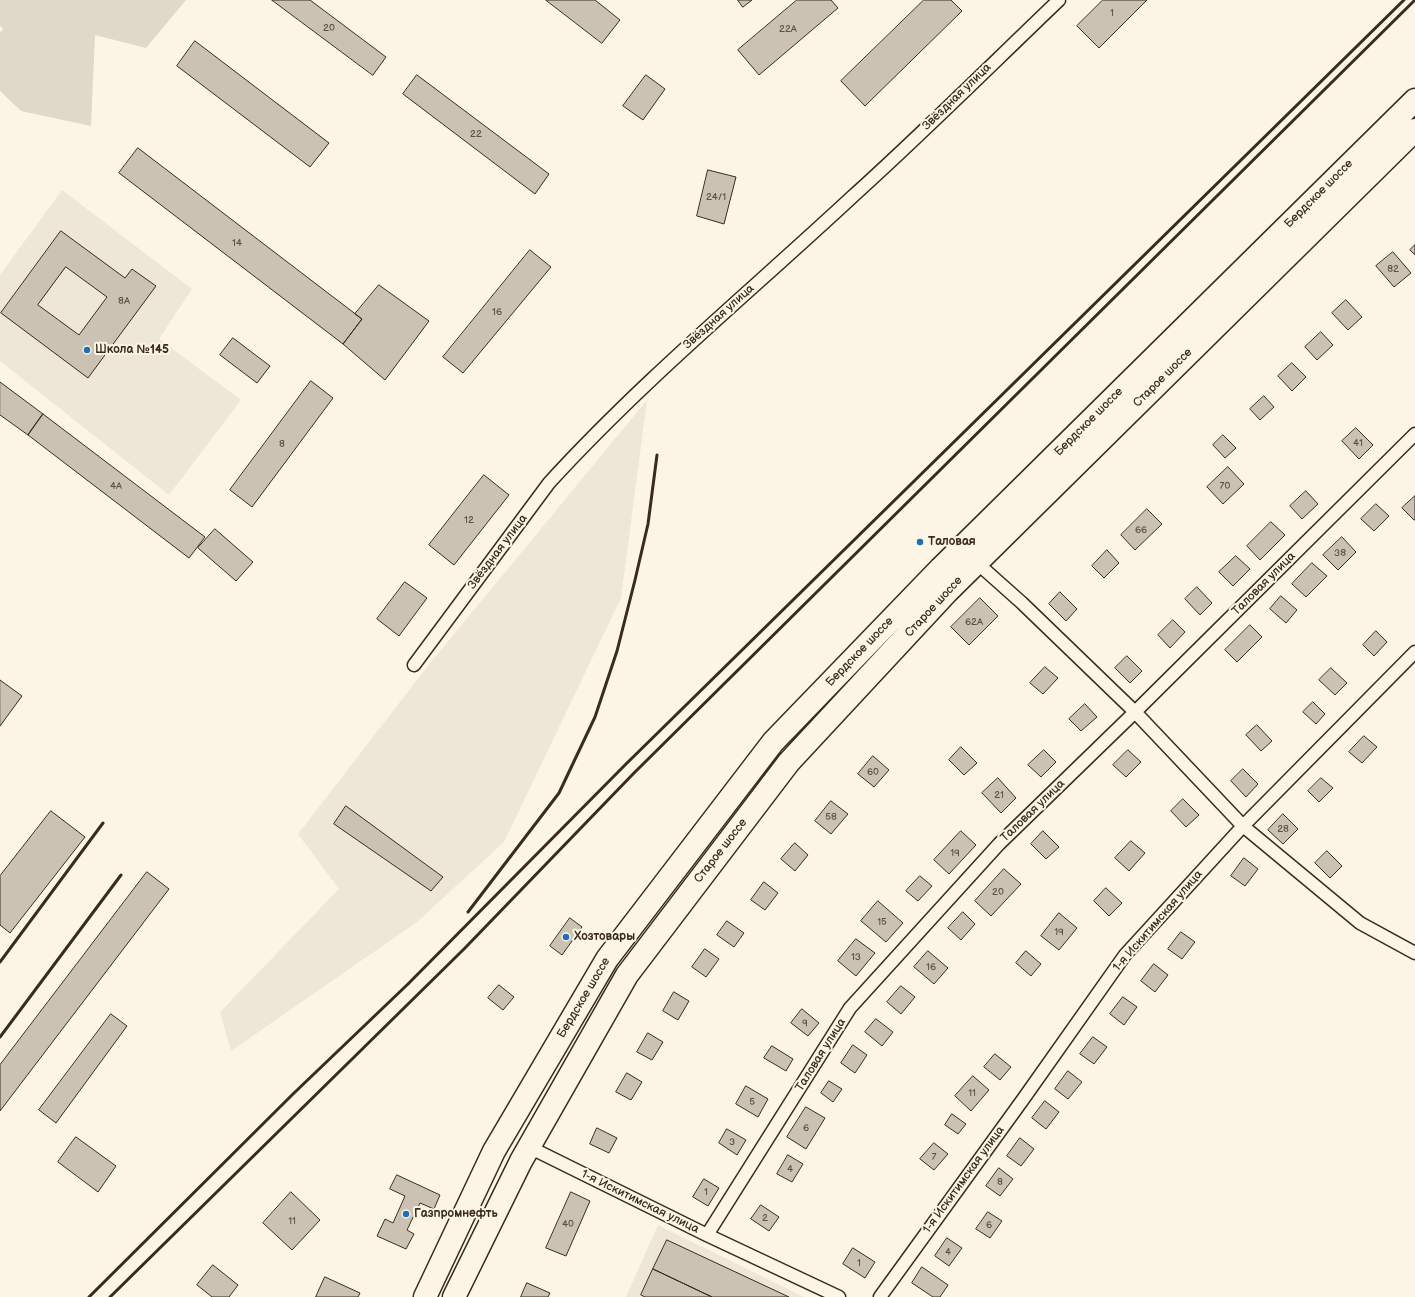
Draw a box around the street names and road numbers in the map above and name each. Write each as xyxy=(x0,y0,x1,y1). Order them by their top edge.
street label: Звёздная улица xyxy=(920,61,994,133)
street label: Бердское шоссе xyxy=(1282,157,1356,231)
street label: Звёздная улица xyxy=(681,282,757,352)
street label: Старое шоссе xyxy=(1131,346,1195,410)
street label: Бердское шоссе xyxy=(1052,385,1126,459)
street label: Звёздная улица xyxy=(465,512,531,592)
street label: Таловая улица xyxy=(1229,549,1299,619)
street label: Старое шоссе xyxy=(902,574,966,640)
street label: Бердское шоссе xyxy=(823,614,897,690)
street label: Таловая улица xyxy=(998,777,1068,845)
street label: Старое шоссе xyxy=(691,816,751,886)
street label: 1-я Искитимская улица xyxy=(1110,868,1206,974)
street label: Бердское шоссе xyxy=(554,955,614,1041)
street label: Таловая улица xyxy=(793,1016,849,1094)
street label: 1-я Искитимская улица xyxy=(920,1123,1008,1237)
street label: 1-я Искитимская улица xyxy=(579,1167,701,1237)

